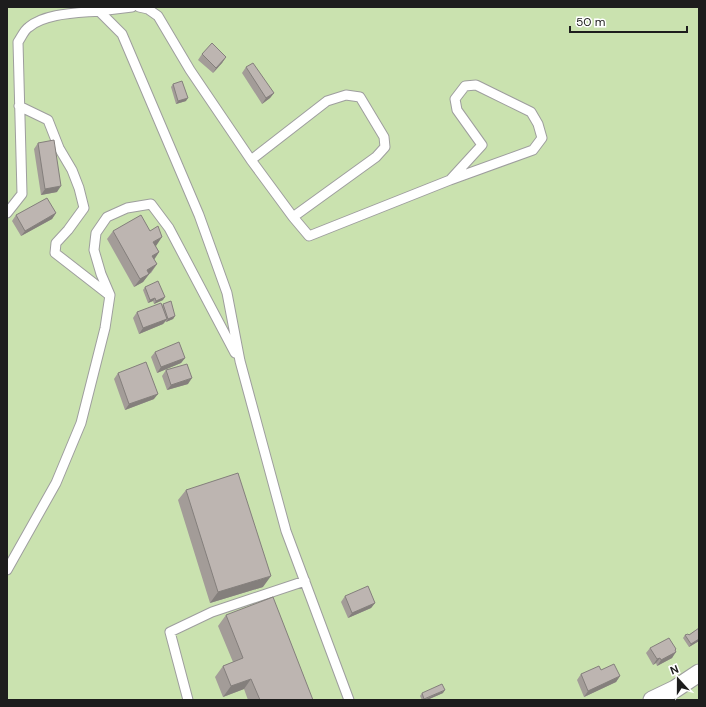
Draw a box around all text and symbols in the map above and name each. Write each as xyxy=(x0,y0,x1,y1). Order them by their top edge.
scale bar xyxy=(570,8,687,34)
text: 50 m xyxy=(576,14,605,30)
north arrow xyxy=(658,659,698,699)
text: N xyxy=(668,662,681,678)

